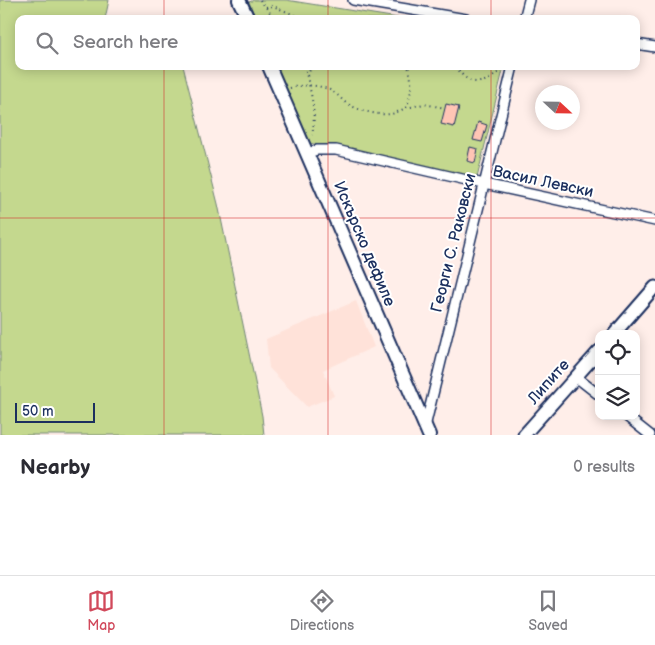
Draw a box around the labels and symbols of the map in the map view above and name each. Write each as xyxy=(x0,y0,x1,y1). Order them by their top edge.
north arrow xyxy=(535,85,580,130)
street label: Васил Левски xyxy=(491,162,595,202)
street label: Георги С. Раковски xyxy=(428,171,480,315)
street label: Искърско дефиле xyxy=(329,179,399,309)
street label: Липите xyxy=(523,356,574,409)
scale bar xyxy=(15,400,95,423)

